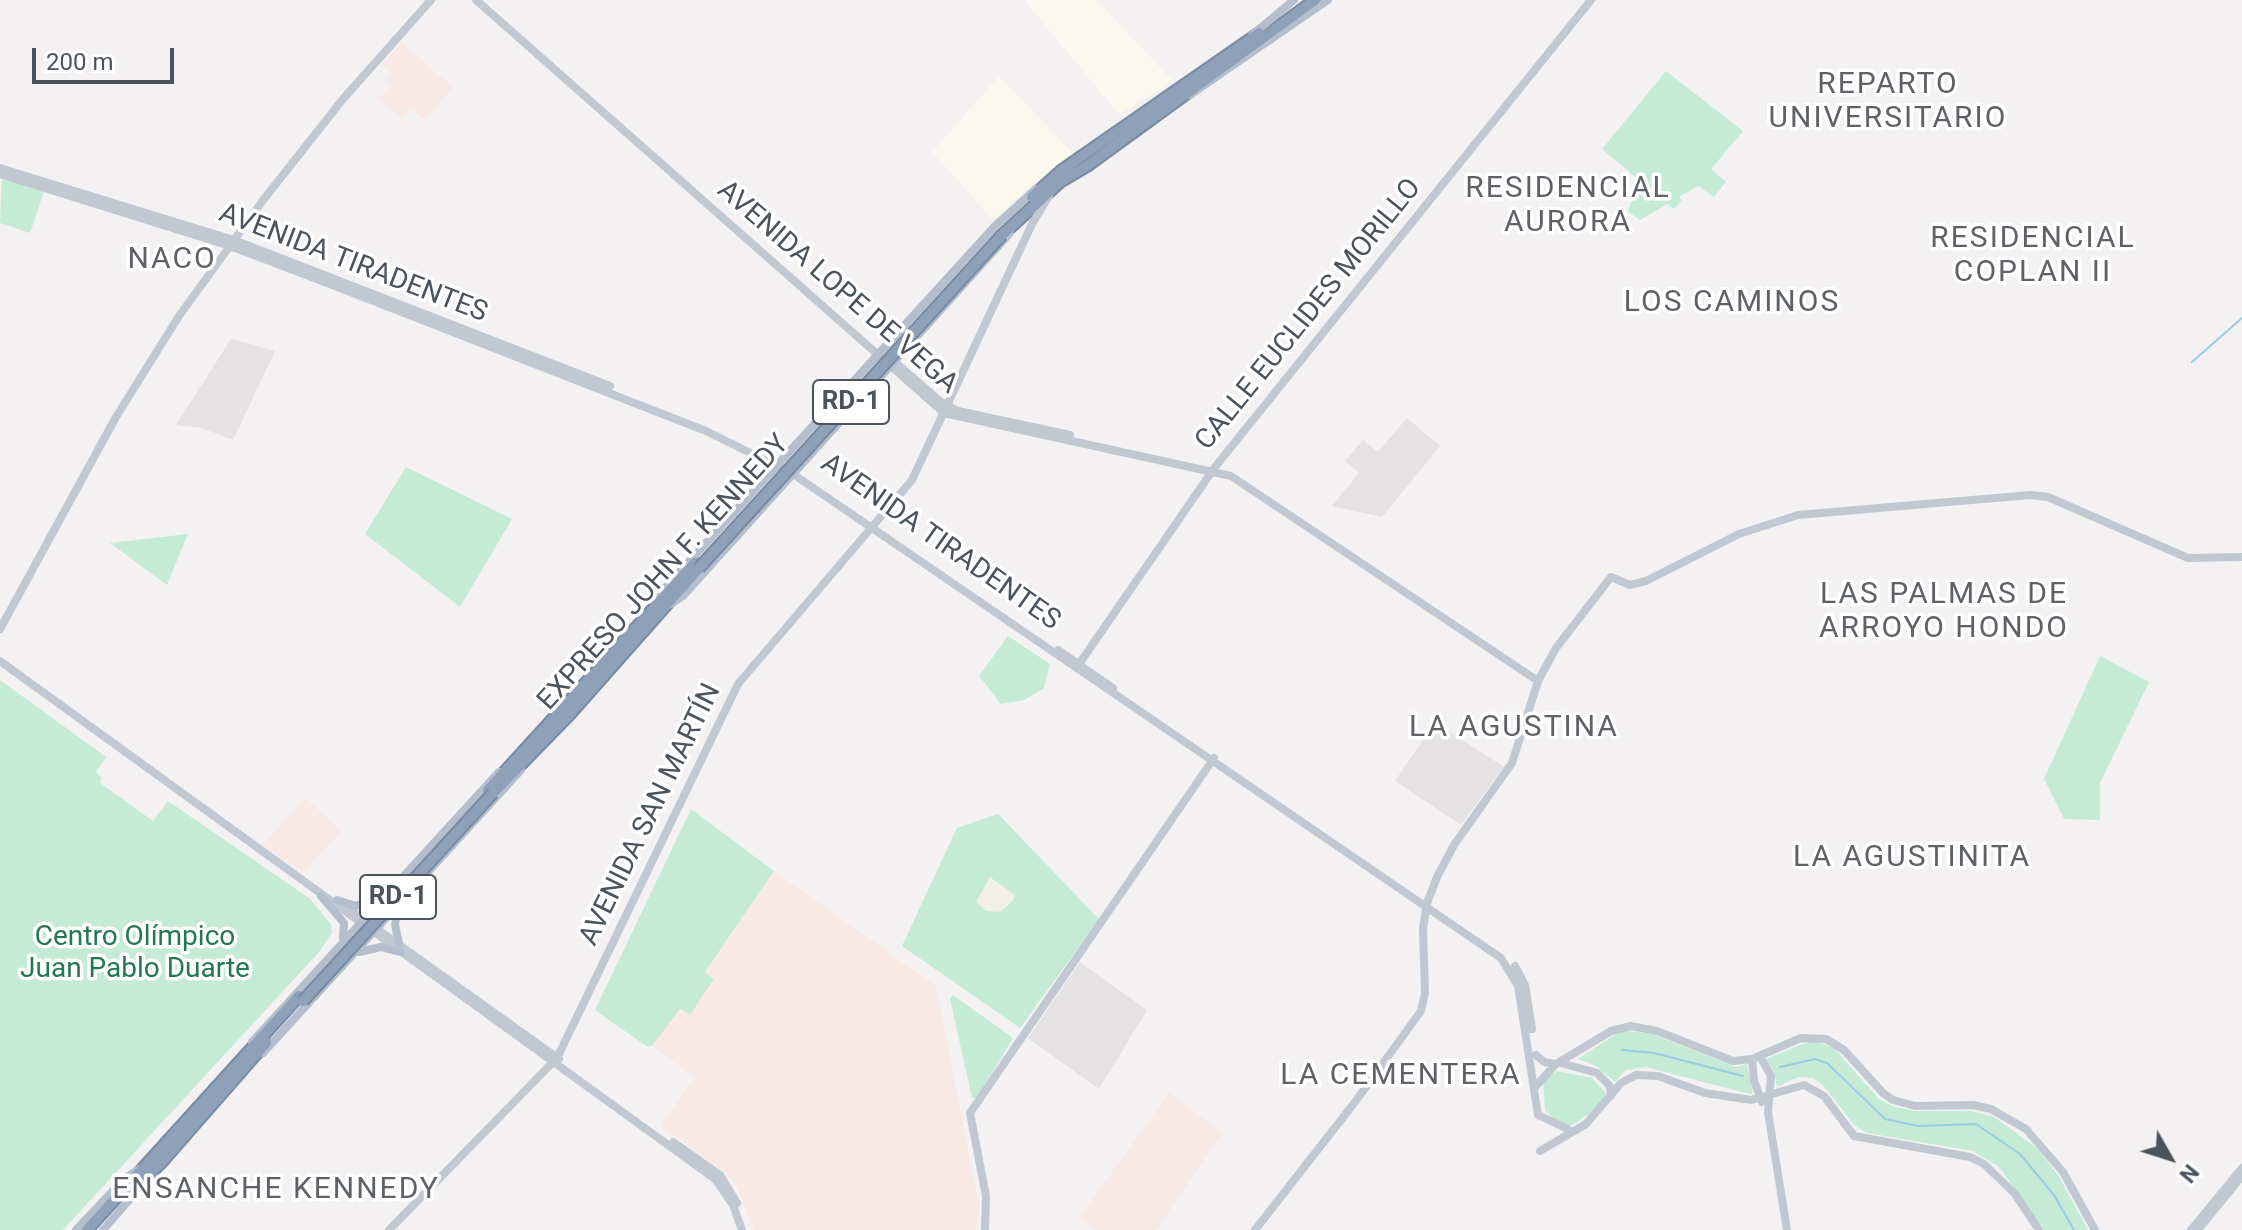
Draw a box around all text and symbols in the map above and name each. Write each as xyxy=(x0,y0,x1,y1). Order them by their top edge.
scale bar xyxy=(36,32,178,82)
text: 200 m xyxy=(46,48,113,76)
district label: REPARTO UNIVERSITARIO xyxy=(1769,67,2007,138)
district label: RESIDENCIAL AURORA xyxy=(1465,171,1671,242)
street label: CALLE EUCLIDES MORILLO xyxy=(1189,173,1429,457)
street label: AVENIDA LOPE DE VEGA xyxy=(710,174,964,402)
street label: AVENIDA TIRADENTES xyxy=(214,197,492,331)
district label: RESIDENCIAL COPLAN II xyxy=(1930,221,2136,292)
district label: NACO xyxy=(127,242,217,278)
district label: LOS CAMINOS xyxy=(1624,285,1840,321)
road number: RD-1 xyxy=(813,380,889,424)
street label: EXPRESO JOHN F. KENNEDY xyxy=(531,428,797,718)
street label: AVENIDA TIRADENTES xyxy=(814,448,1066,638)
district label: LAS PALMAS DE ARROYO HONDO xyxy=(1819,577,2069,648)
street label: AVENIDA SAN MARTÍN xyxy=(573,679,729,951)
district label: LA AGUSTINA xyxy=(1409,710,1619,746)
district label: LA AGUSTINITA xyxy=(1793,840,2031,876)
road number: RD-1 xyxy=(360,875,436,919)
park label: Centro Olímpico Juan Pablo Duarte xyxy=(20,921,250,987)
district label: LA CEMENTERA xyxy=(1280,1058,1522,1094)
north arrow xyxy=(2130,1118,2210,1198)
text: N xyxy=(2174,1160,2204,1187)
district label: ENSANCHE KENNEDY xyxy=(112,1172,440,1208)

